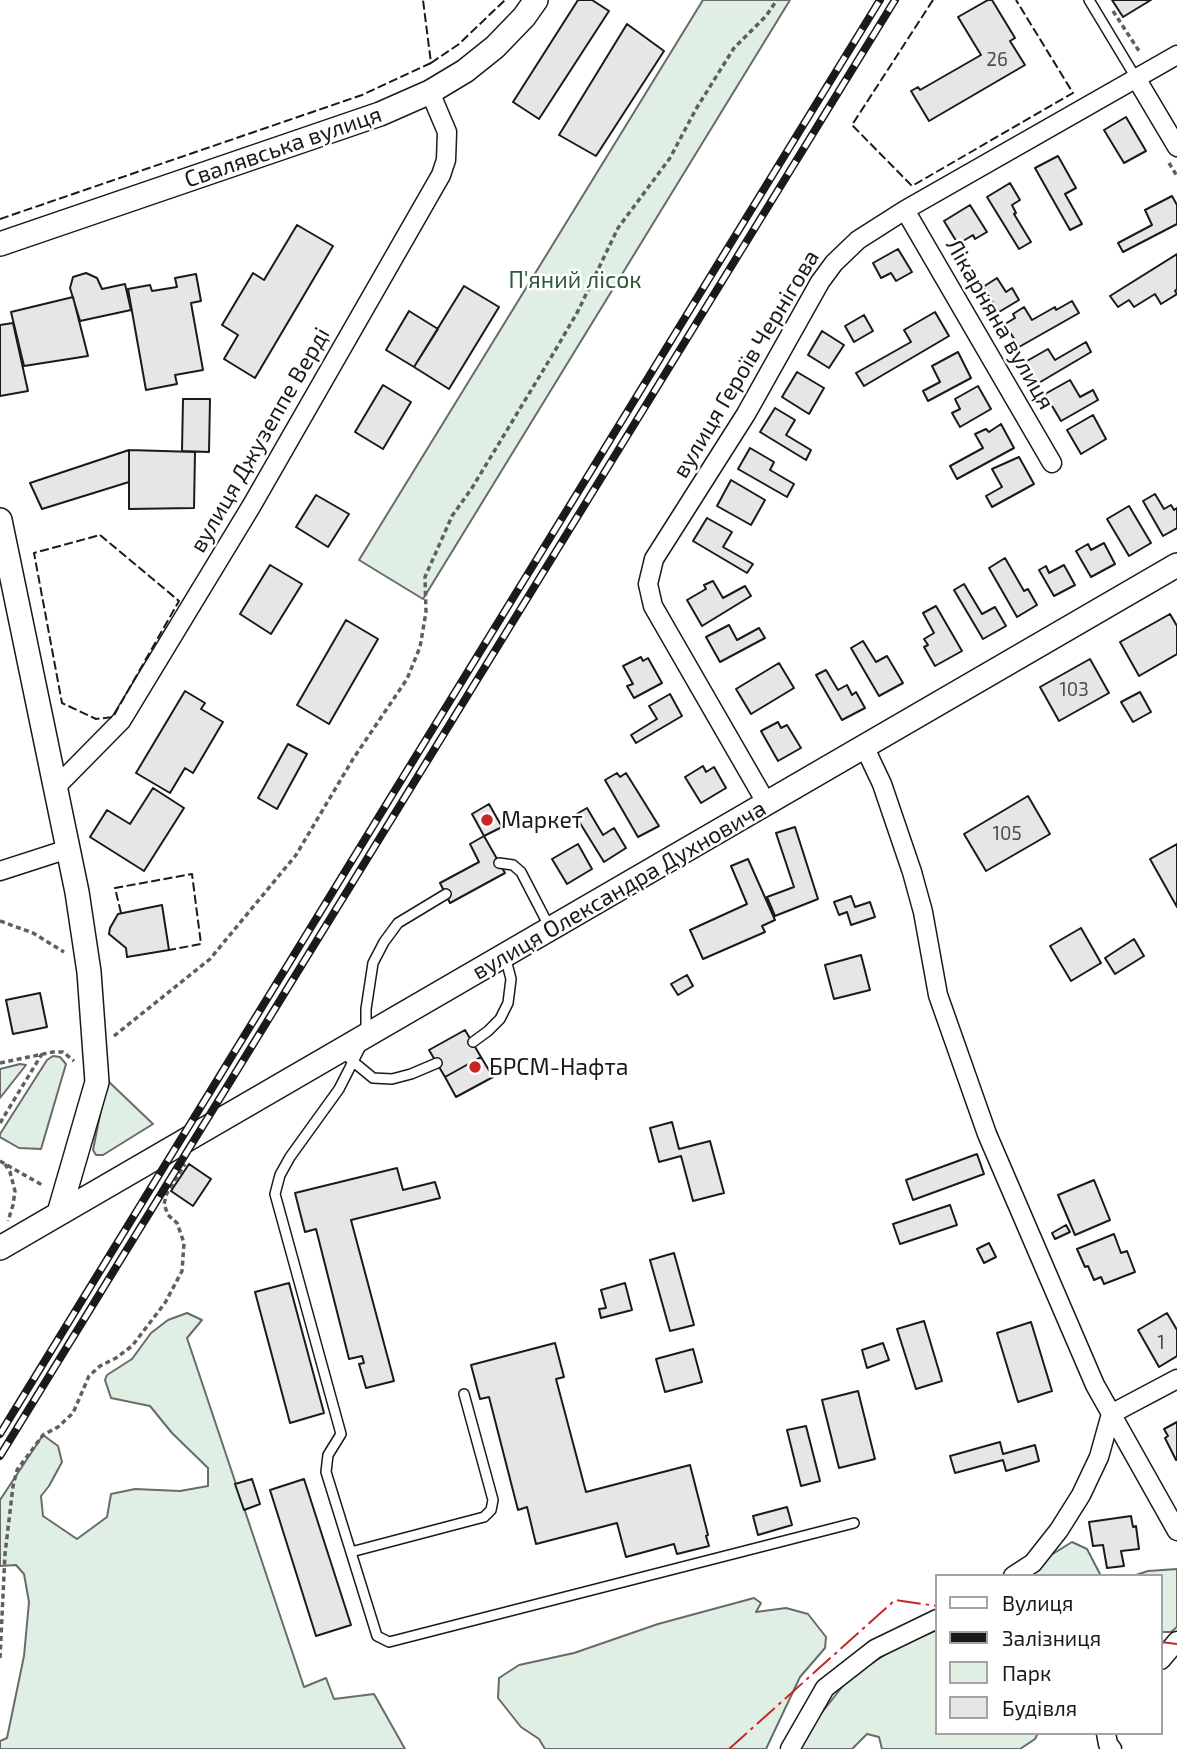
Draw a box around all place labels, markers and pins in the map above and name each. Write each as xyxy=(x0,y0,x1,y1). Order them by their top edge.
place label: Маркет xyxy=(501,806,583,834)
marker: Маркет xyxy=(479,812,495,828)
place label: БРСМ-Нафта xyxy=(489,1053,629,1081)
marker: БРСМ-Нафта xyxy=(467,1059,483,1075)

